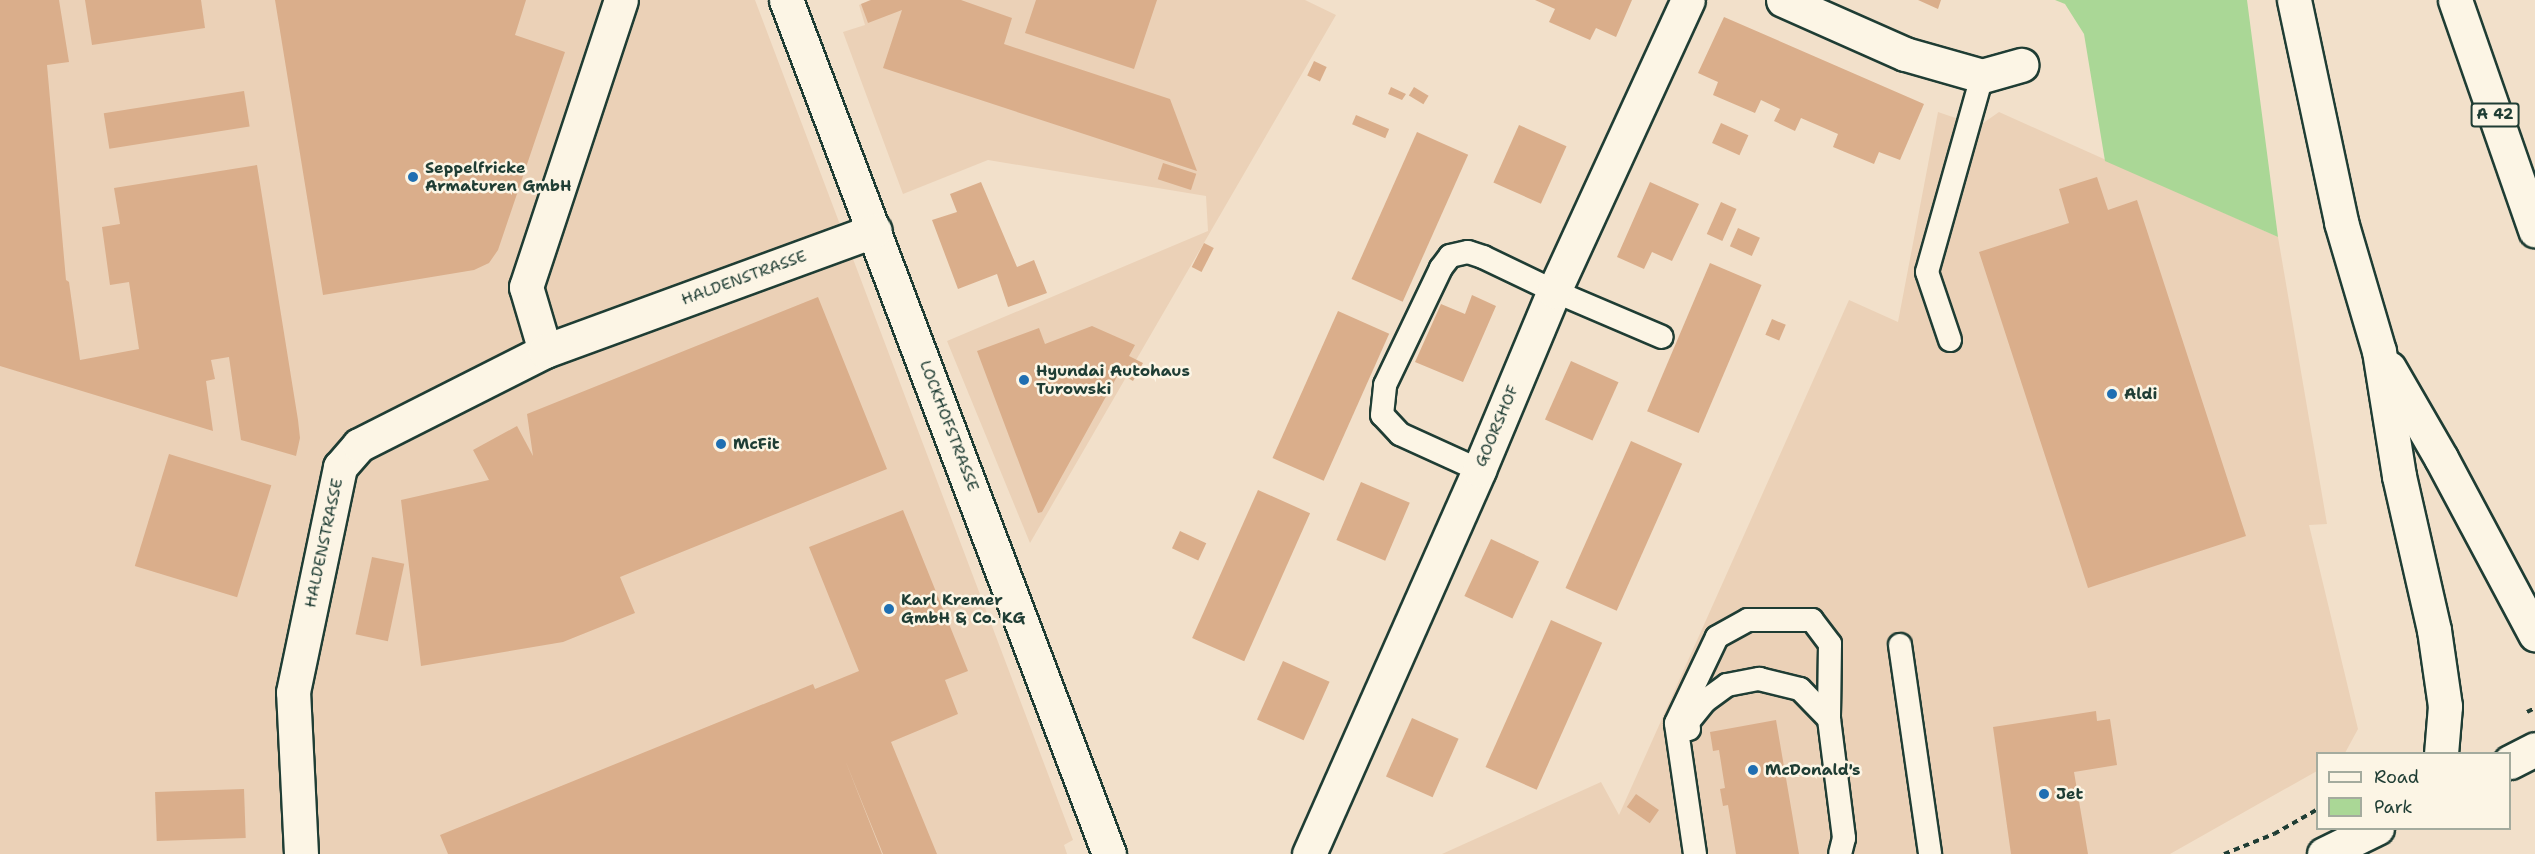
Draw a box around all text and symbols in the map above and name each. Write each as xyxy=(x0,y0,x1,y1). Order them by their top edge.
road number: A 42 xyxy=(2470,103,2520,127)
place label: Seppelfricke Armaturen GmbH xyxy=(425,158,572,196)
marker: Seppelfricke Armaturen GmbH xyxy=(406,170,420,184)
street label: HALDENSTRASSE xyxy=(679,246,809,310)
street label: LOCKHOFSTRASSE xyxy=(915,358,983,494)
place label: Hyundai Autohaus Turowski xyxy=(1036,361,1190,399)
marker: Hyundai Autohaus Turowski xyxy=(1017,373,1031,387)
street label: GOORSHOF xyxy=(1471,382,1523,470)
place label: Aldi xyxy=(2124,384,2157,404)
marker: Aldi xyxy=(2105,387,2119,401)
place label: McFit xyxy=(733,434,780,454)
marker: McFit xyxy=(714,437,728,451)
street label: HALDENSTRASSE xyxy=(301,477,347,609)
place label: Karl Kremer GmbH & Co. KG xyxy=(901,590,1025,628)
marker: Karl Kremer GmbH & Co. KG xyxy=(882,602,896,616)
legend xyxy=(2316,752,2511,830)
place label: McDonald's xyxy=(1765,760,1860,780)
marker: McDonald's xyxy=(1746,763,1760,777)
text: Road xyxy=(2374,765,2419,789)
place label: Jet xyxy=(2056,784,2083,804)
marker: Jet xyxy=(2037,787,2051,801)
text: Park xyxy=(2374,795,2413,819)

